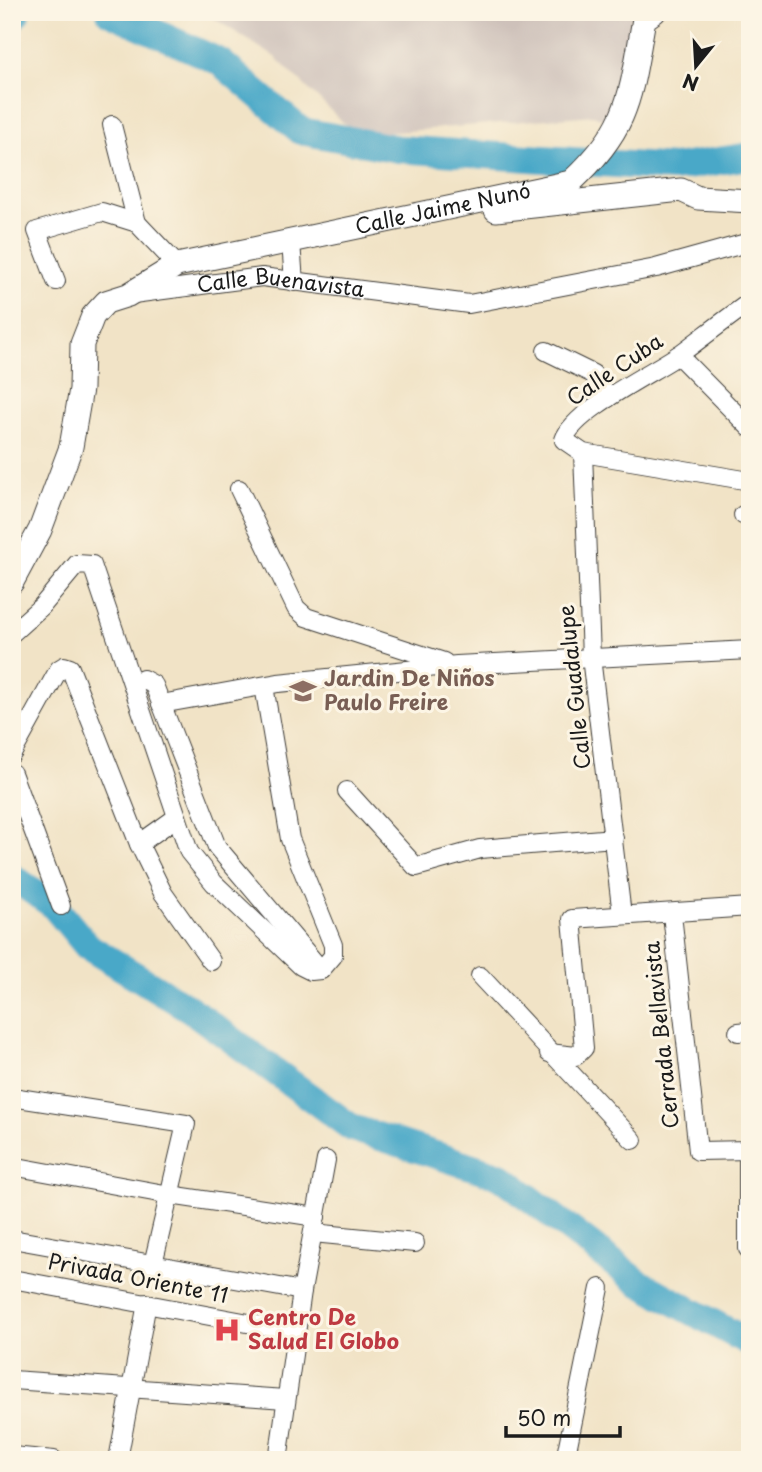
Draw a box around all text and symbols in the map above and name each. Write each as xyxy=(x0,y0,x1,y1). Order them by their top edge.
north arrow xyxy=(660,32,730,102)
text: N xyxy=(679,67,702,99)
street label: Calle Jaime Nunó xyxy=(352,173,533,241)
street label: Calle Buenavista xyxy=(195,258,367,304)
street label: Calle Cuba xyxy=(559,324,669,412)
street label: Calle Guadalupe xyxy=(548,603,598,771)
place label: Jardin De Niños Paulo Freire xyxy=(324,661,494,717)
school or university icon: Jardin De Niños Paulo Freire xyxy=(288,676,318,706)
street label: Cerrada Bellavista xyxy=(634,940,686,1130)
street label: Privada Oriente 11 xyxy=(46,1244,231,1310)
place label: Centro De Salud El Globo xyxy=(248,1300,399,1356)
hospital icon: Centro De Salud El Globo xyxy=(212,1315,242,1345)
scale bar xyxy=(506,1395,620,1439)
text: 50 m xyxy=(517,1401,571,1433)

